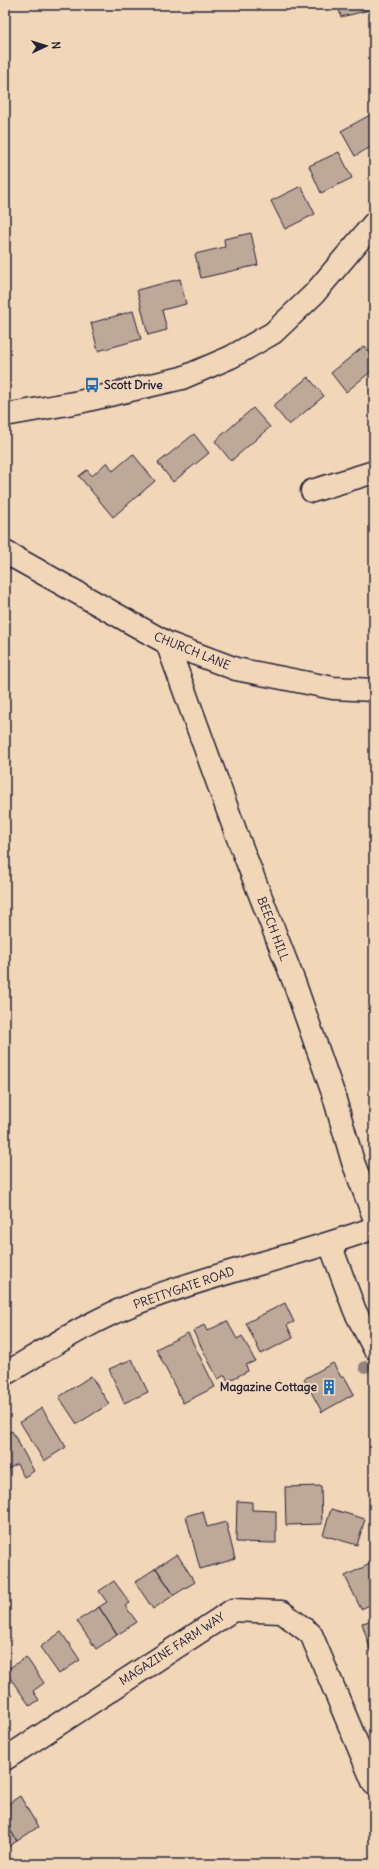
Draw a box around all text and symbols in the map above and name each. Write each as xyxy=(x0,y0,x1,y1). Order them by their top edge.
north arrow xyxy=(26,26,66,66)
text: N xyxy=(49,41,63,50)
bus stop icon: Scott Drive xyxy=(83,376,101,394)
place label: Scott Drive xyxy=(104,377,163,392)
street label: CHURCH LANE xyxy=(152,628,233,673)
street label: BEECH HILL xyxy=(254,894,293,964)
street label: PRETTYGATE ROAD xyxy=(131,1263,236,1312)
building icon: Magazine Cottage xyxy=(320,1378,338,1396)
place label: Magazine Cottage xyxy=(220,1379,318,1395)
street label: MAGAZINE FARM WAY xyxy=(116,1609,228,1688)

